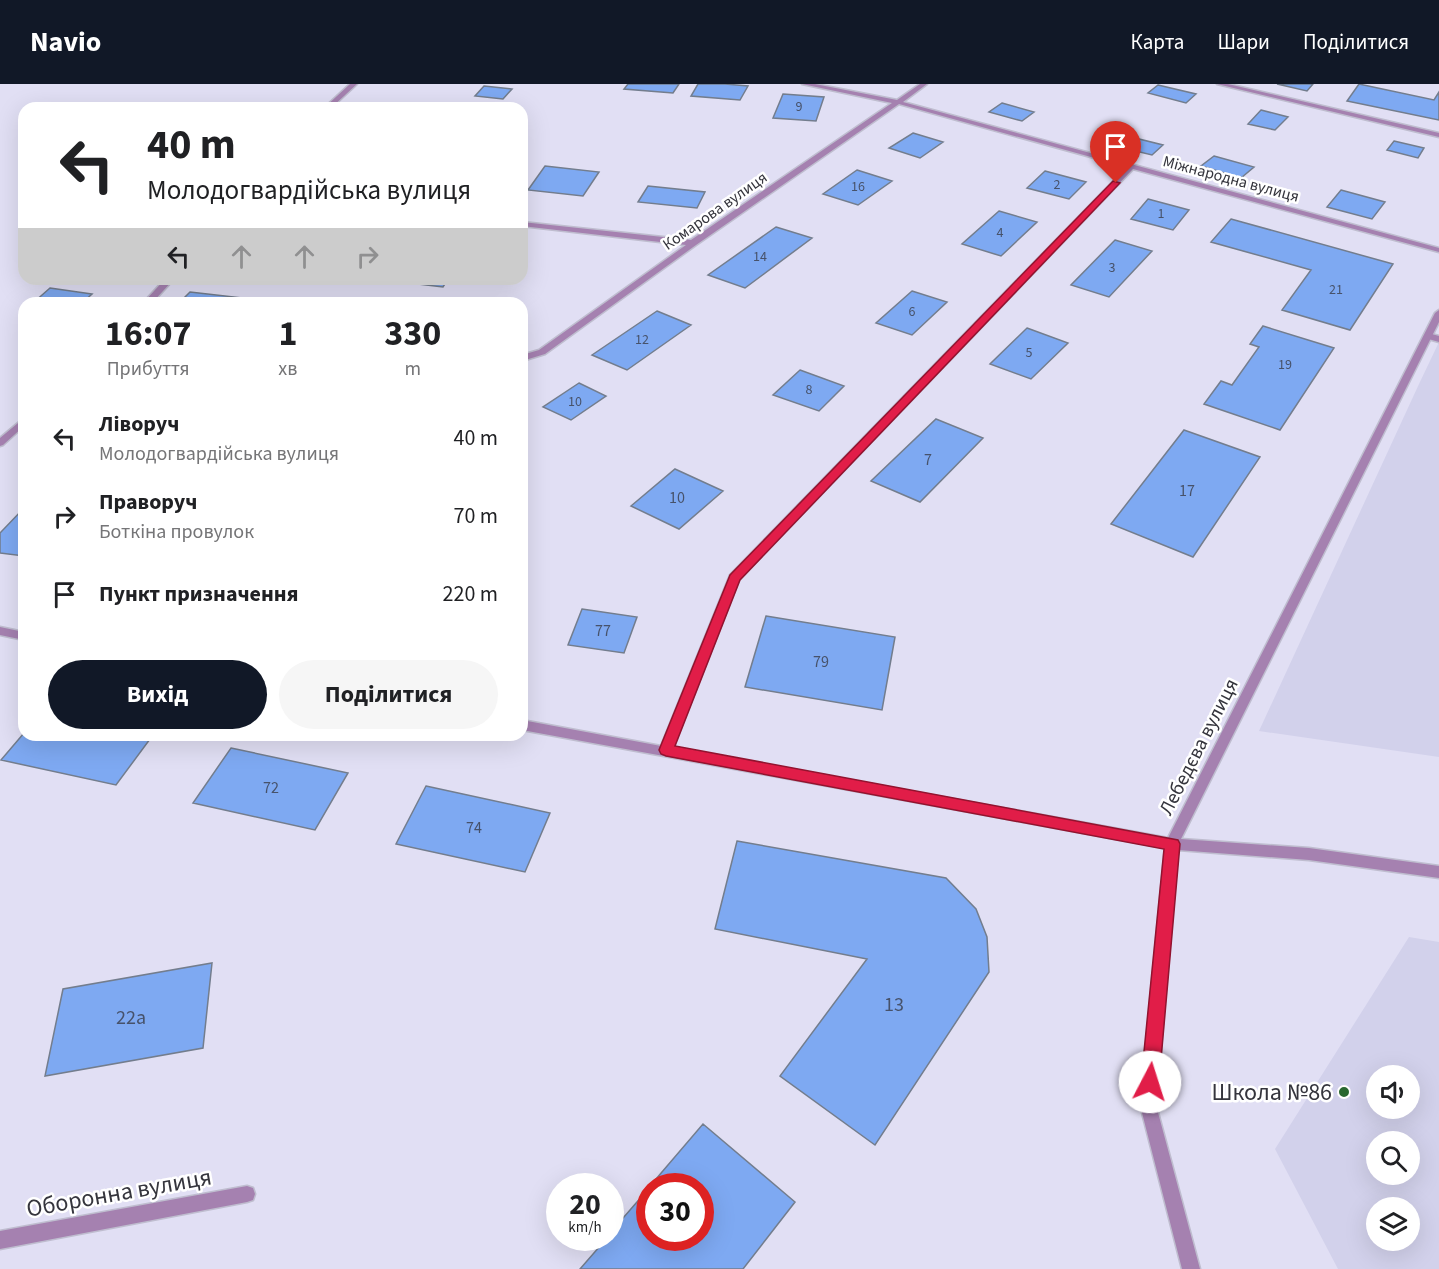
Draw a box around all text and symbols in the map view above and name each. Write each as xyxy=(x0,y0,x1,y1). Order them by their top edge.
text: Navio xyxy=(30,22,101,62)
text: Карта xyxy=(1131,27,1184,57)
text: Шари xyxy=(1217,27,1270,57)
text: Поділитися xyxy=(1303,27,1409,57)
house number: 9 xyxy=(796,97,803,117)
text: 40 m xyxy=(147,115,236,175)
pin xyxy=(1090,121,1141,183)
icon: left xyxy=(48,126,126,204)
icon: arrive xyxy=(1099,130,1132,163)
street label: Міжнародна вулиця xyxy=(1160,150,1302,208)
street label: Комарова вулиця xyxy=(658,167,772,255)
text: Молодогвардійська вулиця xyxy=(147,171,471,210)
house number: 2 xyxy=(1054,175,1061,195)
house number: 16 xyxy=(851,177,865,197)
house number: 1 xyxy=(1158,204,1165,224)
house number: 4 xyxy=(997,223,1004,243)
icon: left xyxy=(162,240,195,273)
icon: ahead xyxy=(225,240,258,273)
icon: ahead xyxy=(288,240,321,273)
icon: right xyxy=(351,240,384,273)
house number: 14 xyxy=(753,247,767,267)
house number: 3 xyxy=(1109,258,1116,278)
house number: 21 xyxy=(1329,280,1343,300)
house number: 6 xyxy=(909,302,916,322)
text: 16:07 xyxy=(105,308,192,359)
text: 1 xyxy=(278,308,297,359)
text: 330 xyxy=(384,308,441,359)
house number: 12 xyxy=(635,330,649,350)
house number: 5 xyxy=(1026,343,1033,363)
text: Прибуття xyxy=(107,355,190,383)
text: хв xyxy=(278,355,297,383)
text: m xyxy=(404,355,421,383)
house number: 19 xyxy=(1278,355,1292,375)
house number: 8 xyxy=(806,380,813,400)
house number: 10 xyxy=(568,392,582,412)
text: Ліворуч xyxy=(99,408,179,440)
icon: left xyxy=(48,422,81,455)
text: 40 m xyxy=(453,422,498,454)
text: Молодогвардійська вулиця xyxy=(99,440,339,468)
house number: 7 xyxy=(924,449,932,471)
house number: 17 xyxy=(1179,480,1195,502)
text: Праворуч xyxy=(99,486,197,518)
house number: 10 xyxy=(669,487,685,509)
icon: right xyxy=(48,500,81,533)
text: 70 m xyxy=(453,500,498,532)
text: Боткіна провулок xyxy=(99,518,254,546)
icon: arrive xyxy=(48,578,81,611)
text: Пункт призначення xyxy=(99,578,299,610)
text: 220 m xyxy=(443,578,498,610)
house number: 77 xyxy=(595,620,611,642)
house number: 79 xyxy=(813,651,829,673)
button: Вихід xyxy=(48,660,267,729)
button: Поділитися xyxy=(279,660,498,729)
street label: Лебедєва вулиця xyxy=(1152,674,1246,820)
house number: 72 xyxy=(263,777,279,799)
house number: 74 xyxy=(466,817,482,839)
house number: 13 xyxy=(884,991,904,1019)
house number: 22а xyxy=(116,1004,146,1032)
position arrow xyxy=(1118,1050,1182,1114)
map controls xyxy=(1366,1065,1420,1251)
button: sound xyxy=(1366,1065,1420,1119)
place label: Школа №86 xyxy=(1212,1075,1332,1110)
marker: Школа №86 xyxy=(1337,1085,1351,1099)
button: search xyxy=(1366,1131,1420,1185)
street label: Оборонна вулиця xyxy=(24,1159,214,1227)
speed limit sign: 30 xyxy=(636,1173,714,1251)
text: 20 xyxy=(569,1183,601,1226)
button: layers xyxy=(1366,1197,1420,1251)
text: km/h xyxy=(568,1217,602,1238)

